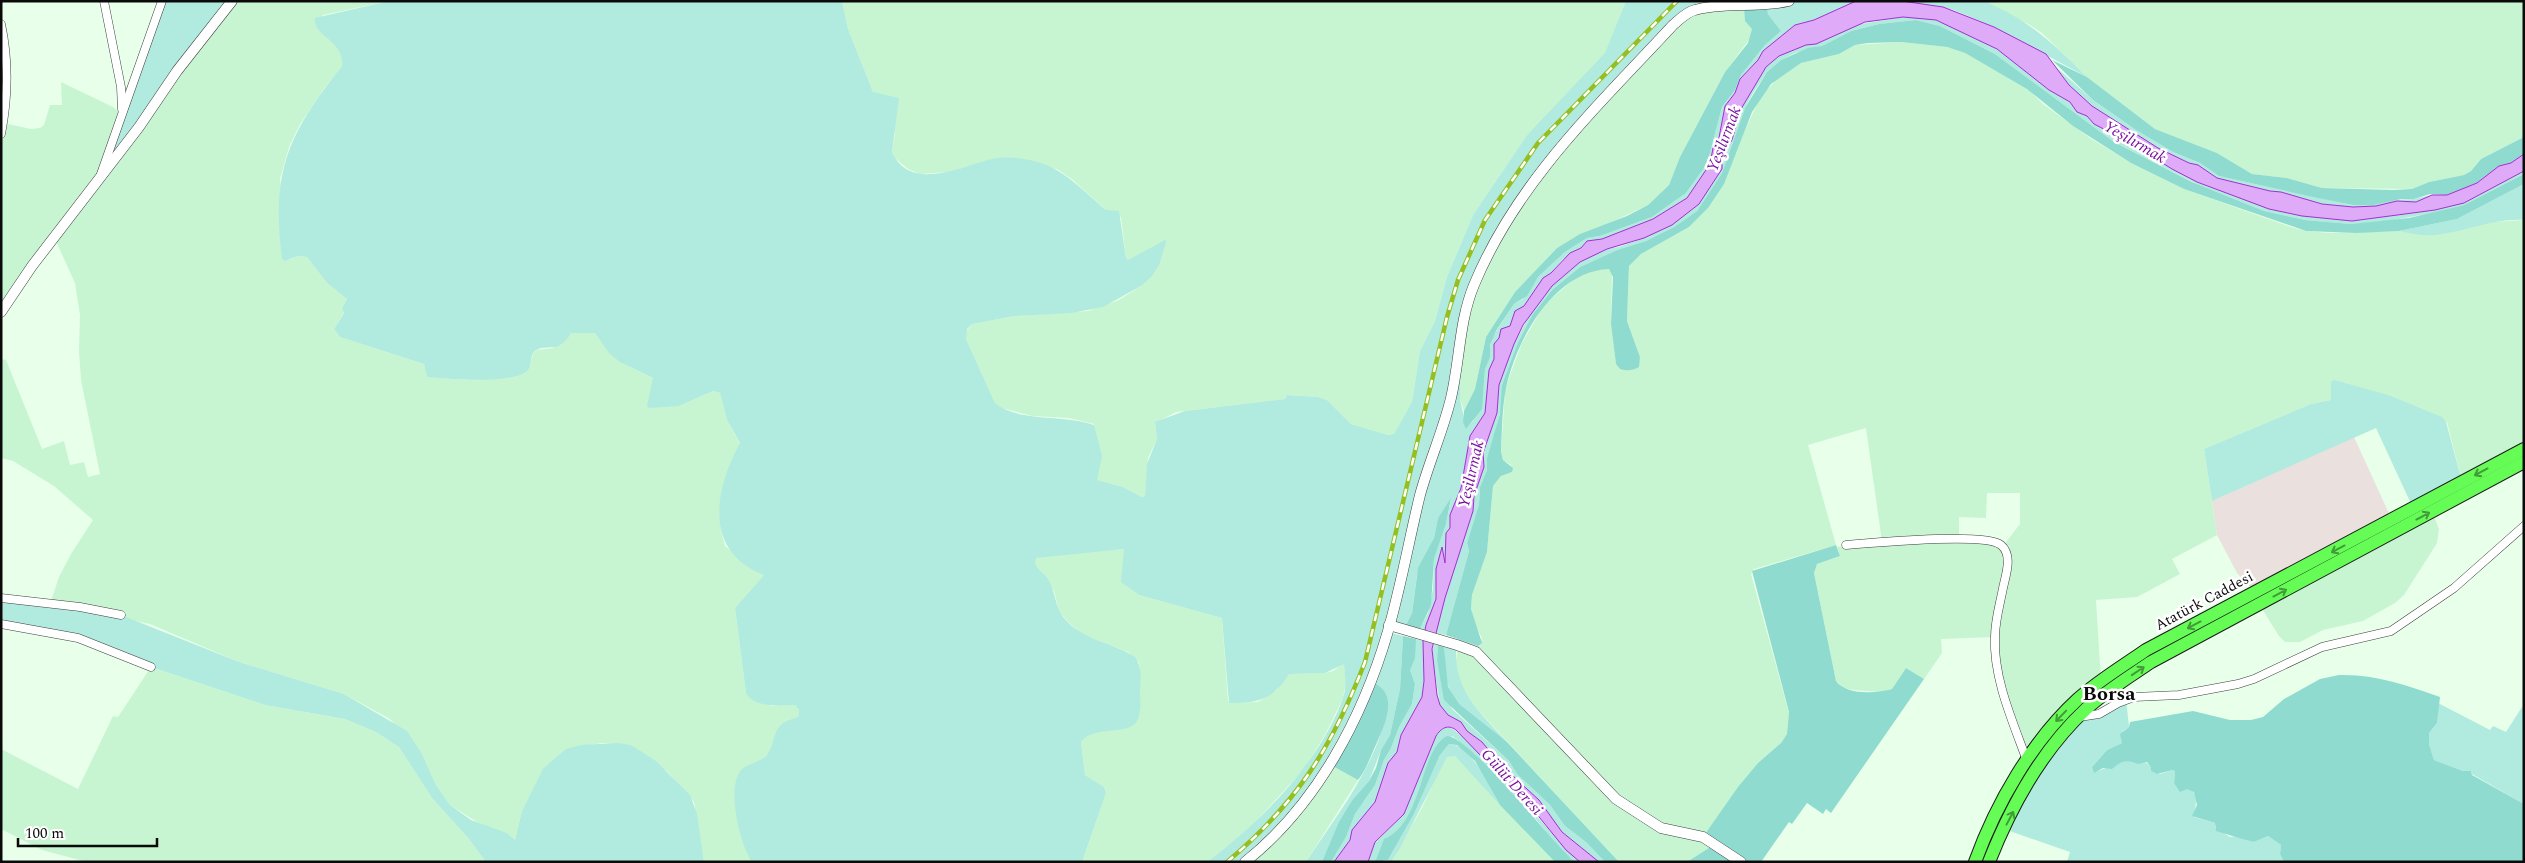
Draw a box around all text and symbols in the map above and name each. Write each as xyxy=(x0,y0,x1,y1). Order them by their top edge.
water label: Yeşilırmak xyxy=(1700,102,1748,175)
water label: Yeşilırmak xyxy=(2099,114,2171,170)
water label: Yeşilırmak xyxy=(1452,437,1491,510)
one-way arrow xyxy=(2474,468,2489,477)
one-way arrow xyxy=(2415,511,2430,520)
one-way arrow xyxy=(2330,544,2345,554)
street label: Atatürk Caddesi xyxy=(2151,565,2257,637)
one-way arrow xyxy=(2272,588,2287,597)
one-way arrow xyxy=(2187,621,2202,630)
one-way arrow xyxy=(2130,666,2144,676)
district label: Borsa xyxy=(2083,679,2136,709)
one-way arrow xyxy=(2055,710,2067,723)
water label: Gülüt Deresi xyxy=(1475,743,1549,821)
one-way arrow xyxy=(2005,810,2015,825)
scale bar xyxy=(18,816,156,848)
text: 100 m xyxy=(25,822,64,845)

